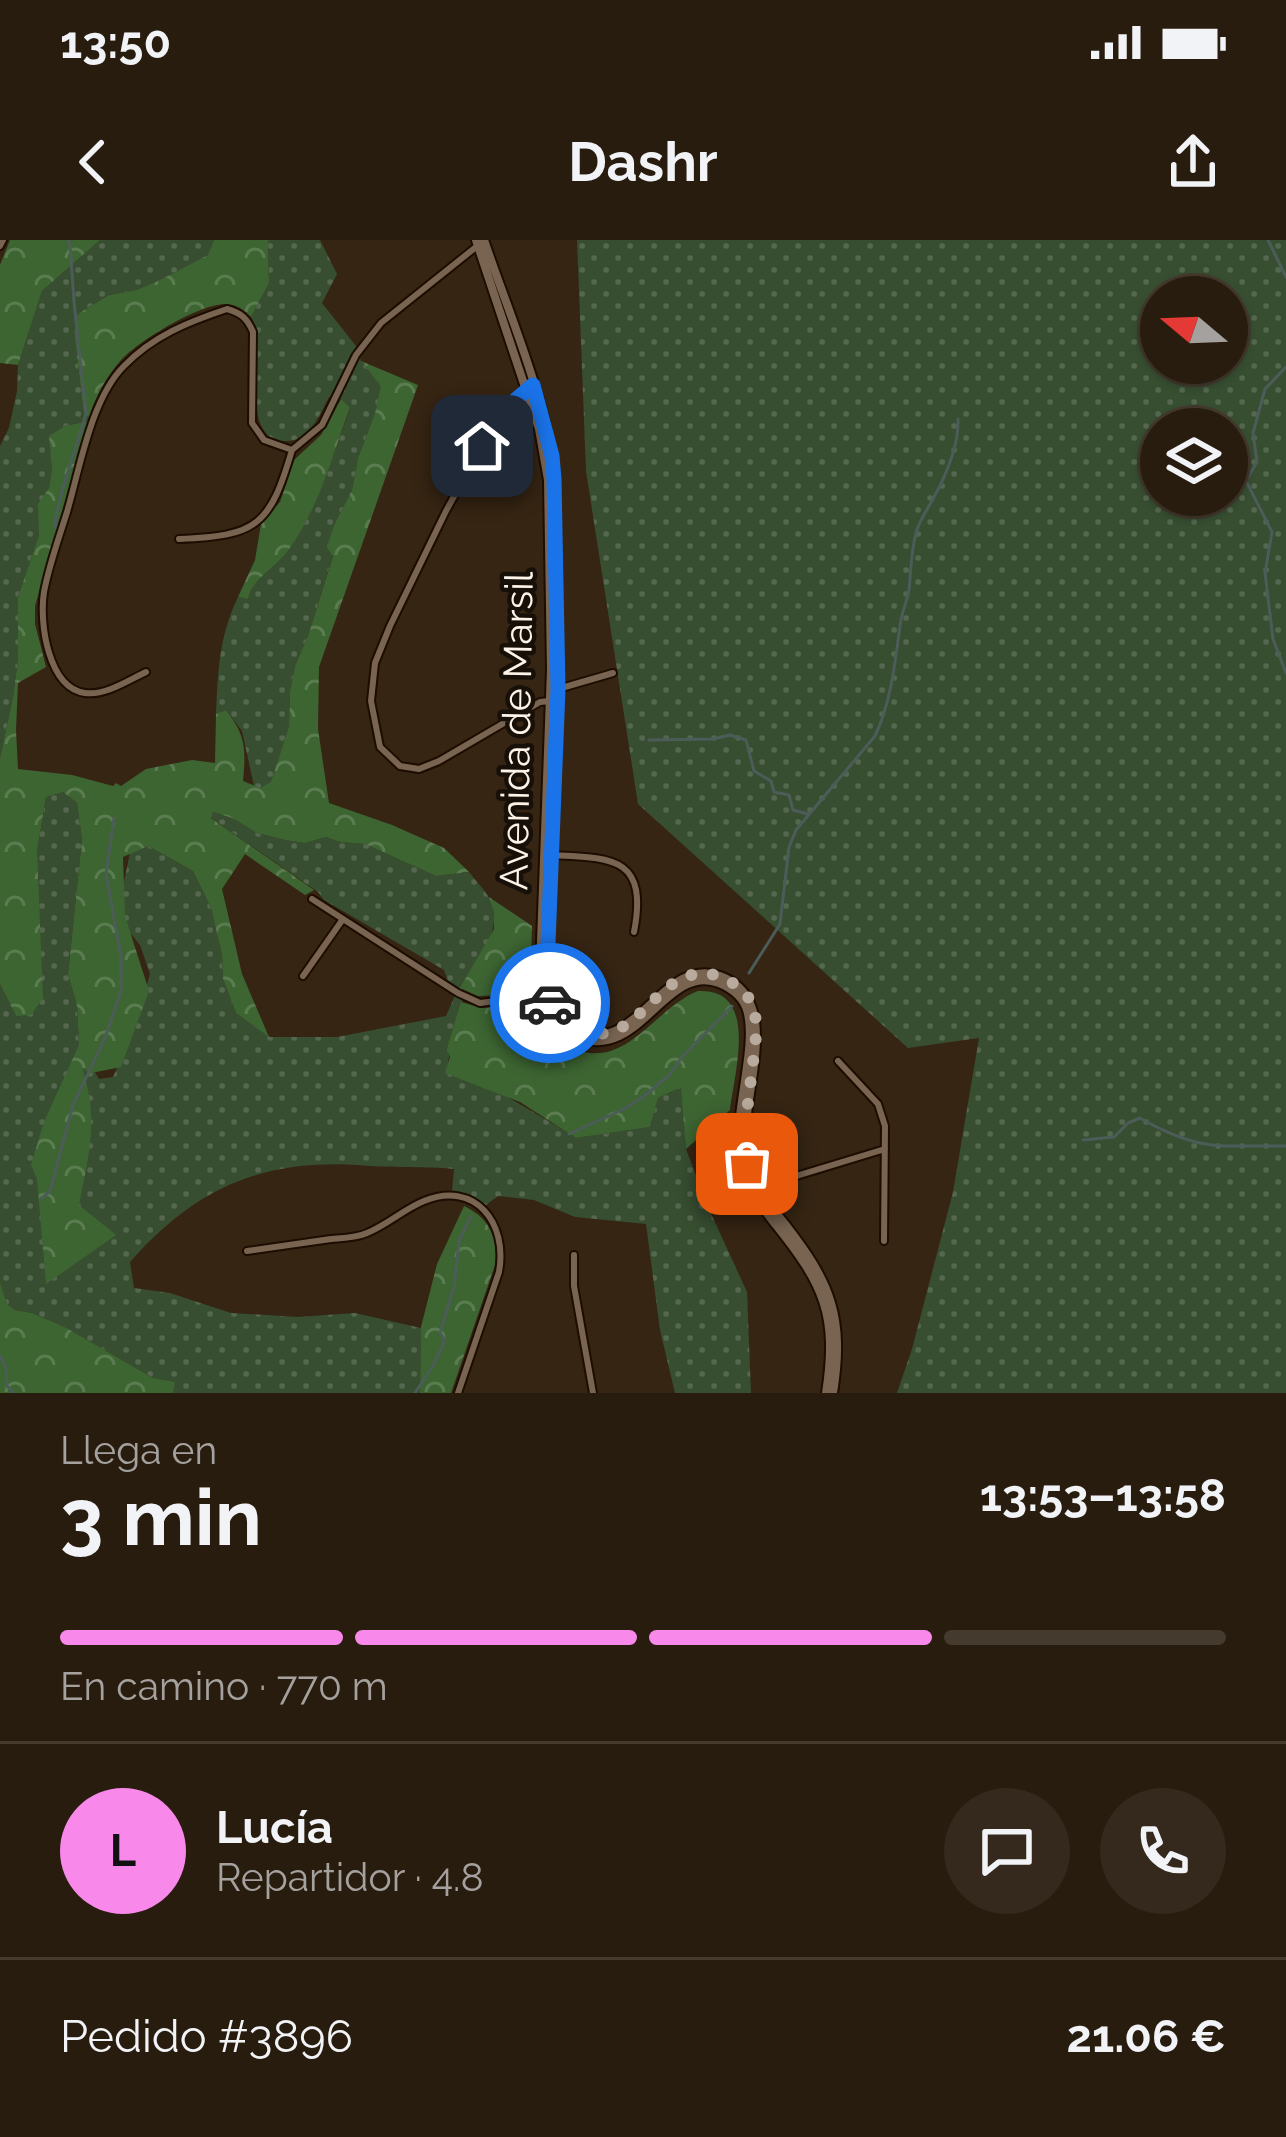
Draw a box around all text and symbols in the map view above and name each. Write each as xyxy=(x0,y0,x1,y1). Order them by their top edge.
text: 13:50 xyxy=(60,16,171,69)
icon: back xyxy=(60,129,126,195)
icon: share xyxy=(1160,129,1226,195)
text: Dashr xyxy=(568,130,718,194)
north arrow xyxy=(1140,276,1248,384)
map controls xyxy=(1140,276,1248,516)
pin xyxy=(431,395,533,497)
button: layers xyxy=(1140,408,1248,516)
icon: home xyxy=(449,413,515,479)
street label: Avenida de Marsil xyxy=(490,571,542,891)
courier xyxy=(490,943,610,1063)
icon: car xyxy=(517,970,583,1036)
pin xyxy=(696,1113,798,1215)
icon: bag xyxy=(714,1131,780,1197)
text: Llega en xyxy=(60,1427,217,1473)
text: 13:53–13:58 xyxy=(980,1469,1226,1522)
text: 3 min xyxy=(60,1472,262,1563)
text: En camino · 770 m xyxy=(60,1663,388,1709)
button: chat xyxy=(944,1788,1070,1914)
button: phone xyxy=(1100,1788,1226,1914)
text: Lucía xyxy=(216,1801,333,1854)
text: L xyxy=(110,1824,136,1877)
text: Repartidor · 4.8 xyxy=(216,1854,484,1900)
text: Pedido #3896 xyxy=(60,2010,353,2063)
text: 21.06 € xyxy=(1067,2010,1226,2063)

